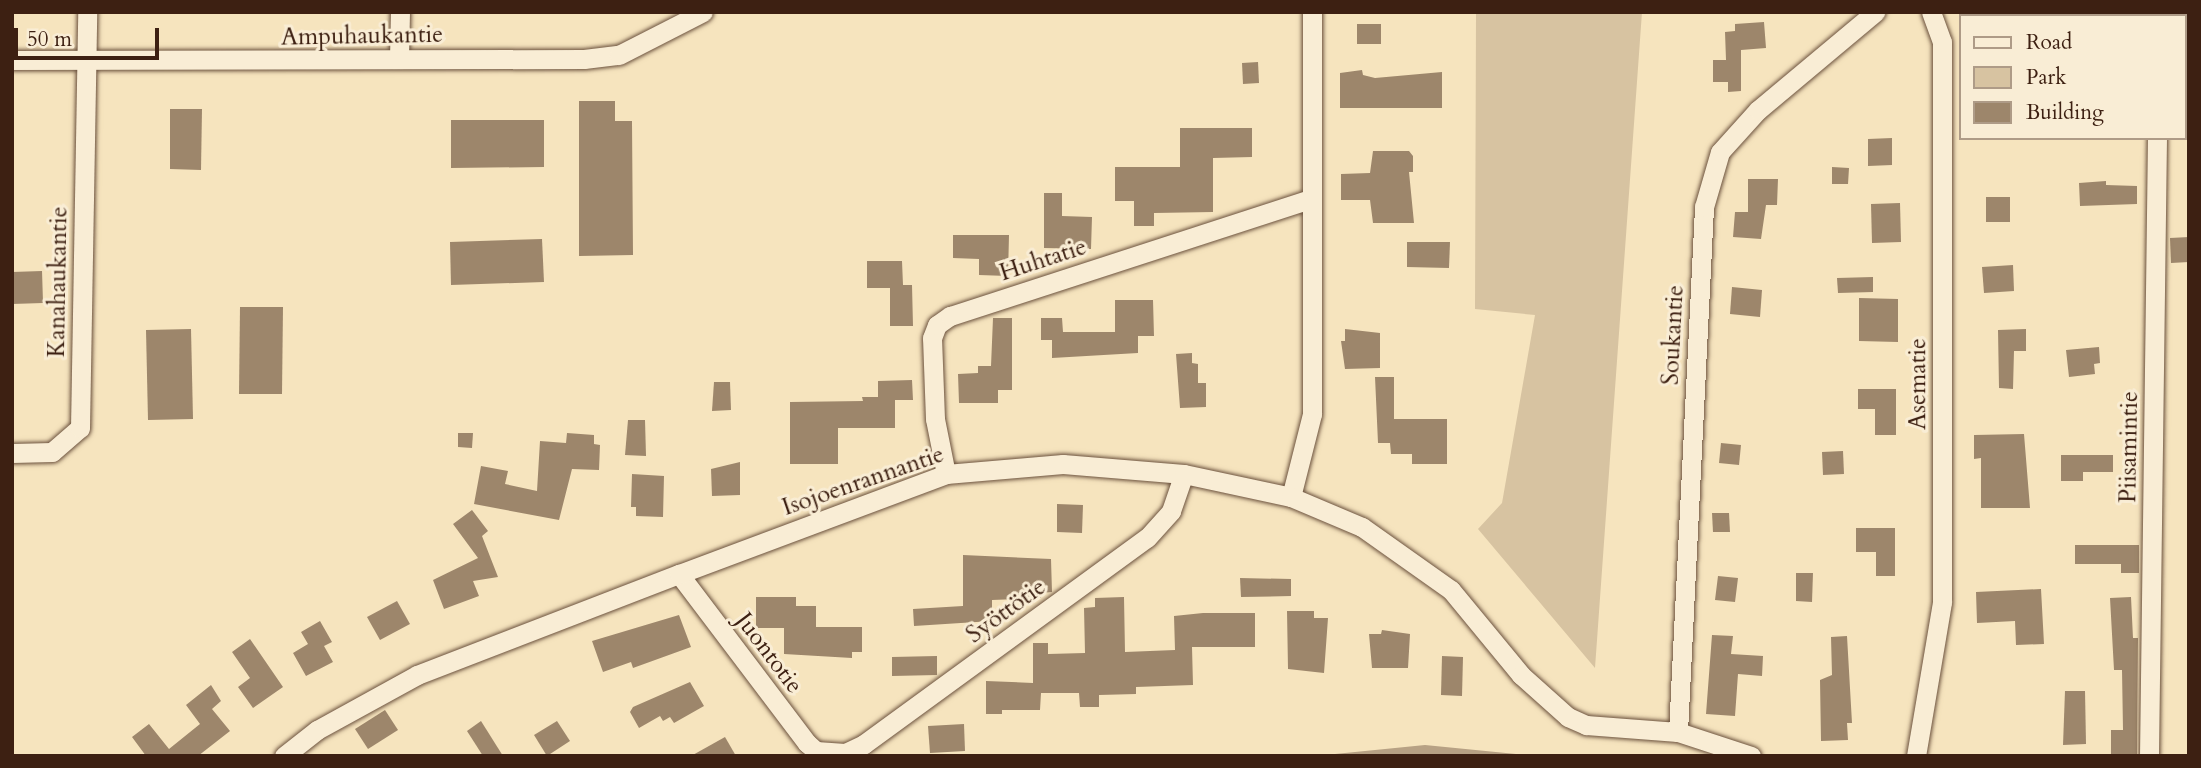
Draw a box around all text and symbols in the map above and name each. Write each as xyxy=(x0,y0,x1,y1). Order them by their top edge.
scale bar xyxy=(18,14,163,58)
legend xyxy=(1960,14,2187,140)
street label: Ampuhaukantie xyxy=(281,20,443,52)
text: 50 m xyxy=(27,25,72,54)
text: Road xyxy=(2026,28,2072,57)
text: Park xyxy=(2026,63,2066,92)
text: Building xyxy=(2026,98,2104,127)
street label: Kanahaukantie xyxy=(42,206,74,358)
street label: Huhtatie xyxy=(996,232,1090,288)
street label: Soukantie xyxy=(1656,284,1690,386)
street label: Asematie xyxy=(1904,338,1932,430)
street label: Piisamintie xyxy=(2114,391,2144,503)
street label: Isojoenrannantie xyxy=(778,440,948,522)
street label: Syöttötie xyxy=(961,573,1051,649)
street label: Juontotie xyxy=(729,607,809,699)

